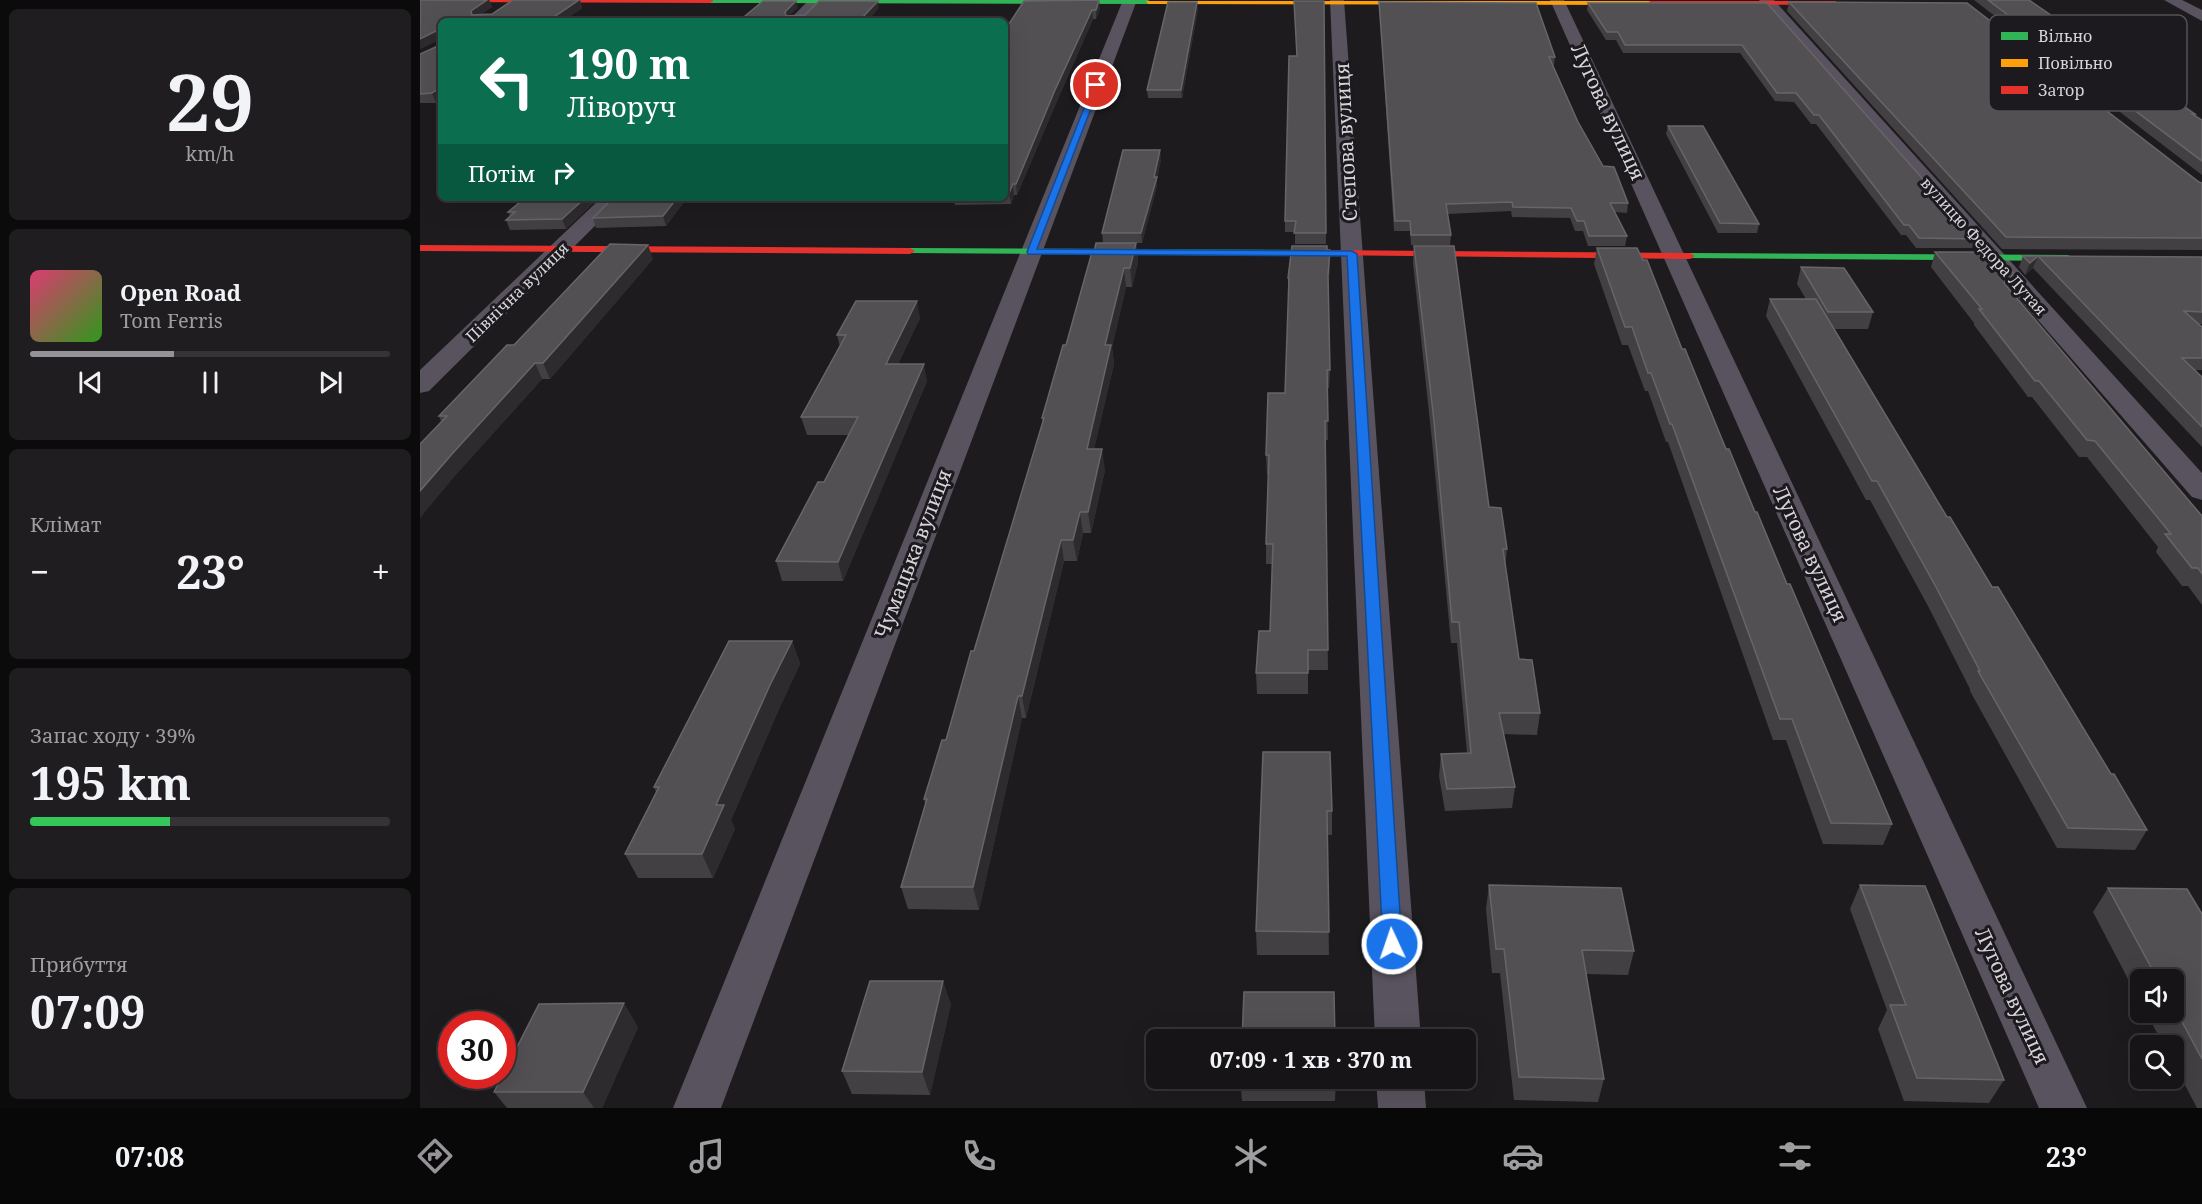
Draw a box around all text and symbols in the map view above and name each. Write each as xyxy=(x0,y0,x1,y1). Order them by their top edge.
legend xyxy=(1989,15,2187,111)
text: Вільно xyxy=(2038,25,2092,47)
text: 190 m xyxy=(567,34,691,91)
street label: Лугова вулиця xyxy=(1565,39,1652,184)
icon: left xyxy=(468,42,546,120)
text: 29 xyxy=(166,48,254,154)
text: Повільно xyxy=(2038,52,2113,74)
pin xyxy=(1070,59,1121,110)
street label: Степова вулиця xyxy=(1328,62,1363,222)
icon: arrive xyxy=(1079,68,1112,101)
text: Затор xyxy=(2038,79,2085,101)
text: Ліворуч xyxy=(567,88,676,125)
text: km/h xyxy=(185,140,235,167)
icon: right xyxy=(547,156,580,189)
text: Потім xyxy=(468,158,535,188)
street label: вулицю Федора Лутая xyxy=(1916,172,2052,320)
street label: Північна вулиця xyxy=(461,237,573,347)
text: Open Road xyxy=(120,277,241,307)
text: Tom Ferris xyxy=(120,307,223,334)
icon: previous xyxy=(74,366,107,399)
icon: pause xyxy=(194,366,227,399)
icon: next xyxy=(314,366,347,399)
street label: Чумацька вулиця xyxy=(868,465,957,643)
street label: Лугова вулиця xyxy=(1767,481,1854,626)
text: Клімат xyxy=(30,511,102,538)
text: 23° xyxy=(176,541,245,602)
text: − xyxy=(30,549,49,594)
text: + xyxy=(372,549,390,594)
text: Запас ходу · 39% xyxy=(30,722,195,749)
text: 195 km xyxy=(30,752,191,813)
position arrow xyxy=(1360,912,1424,976)
street label: Лугова вулиця xyxy=(1969,923,2056,1068)
text: Прибуття xyxy=(30,951,128,978)
map controls xyxy=(2130,969,2184,1089)
button: sound xyxy=(2130,969,2184,1023)
text: 07:09 xyxy=(30,981,145,1042)
speed limit sign: 30 xyxy=(438,1011,516,1089)
button: search xyxy=(2130,1035,2184,1089)
text: 07:09 · 1 хв · 370 m xyxy=(1210,1044,1412,1074)
icon: directions xyxy=(414,1135,456,1177)
icon: music xyxy=(686,1135,728,1177)
icon: phone xyxy=(958,1135,1000,1177)
icon: climate xyxy=(1230,1135,1272,1177)
icon: car xyxy=(1502,1135,1544,1177)
icon: filters xyxy=(1774,1135,1816,1177)
text: 07:08 xyxy=(115,1138,184,1175)
text: 23° xyxy=(2046,1138,2087,1175)

